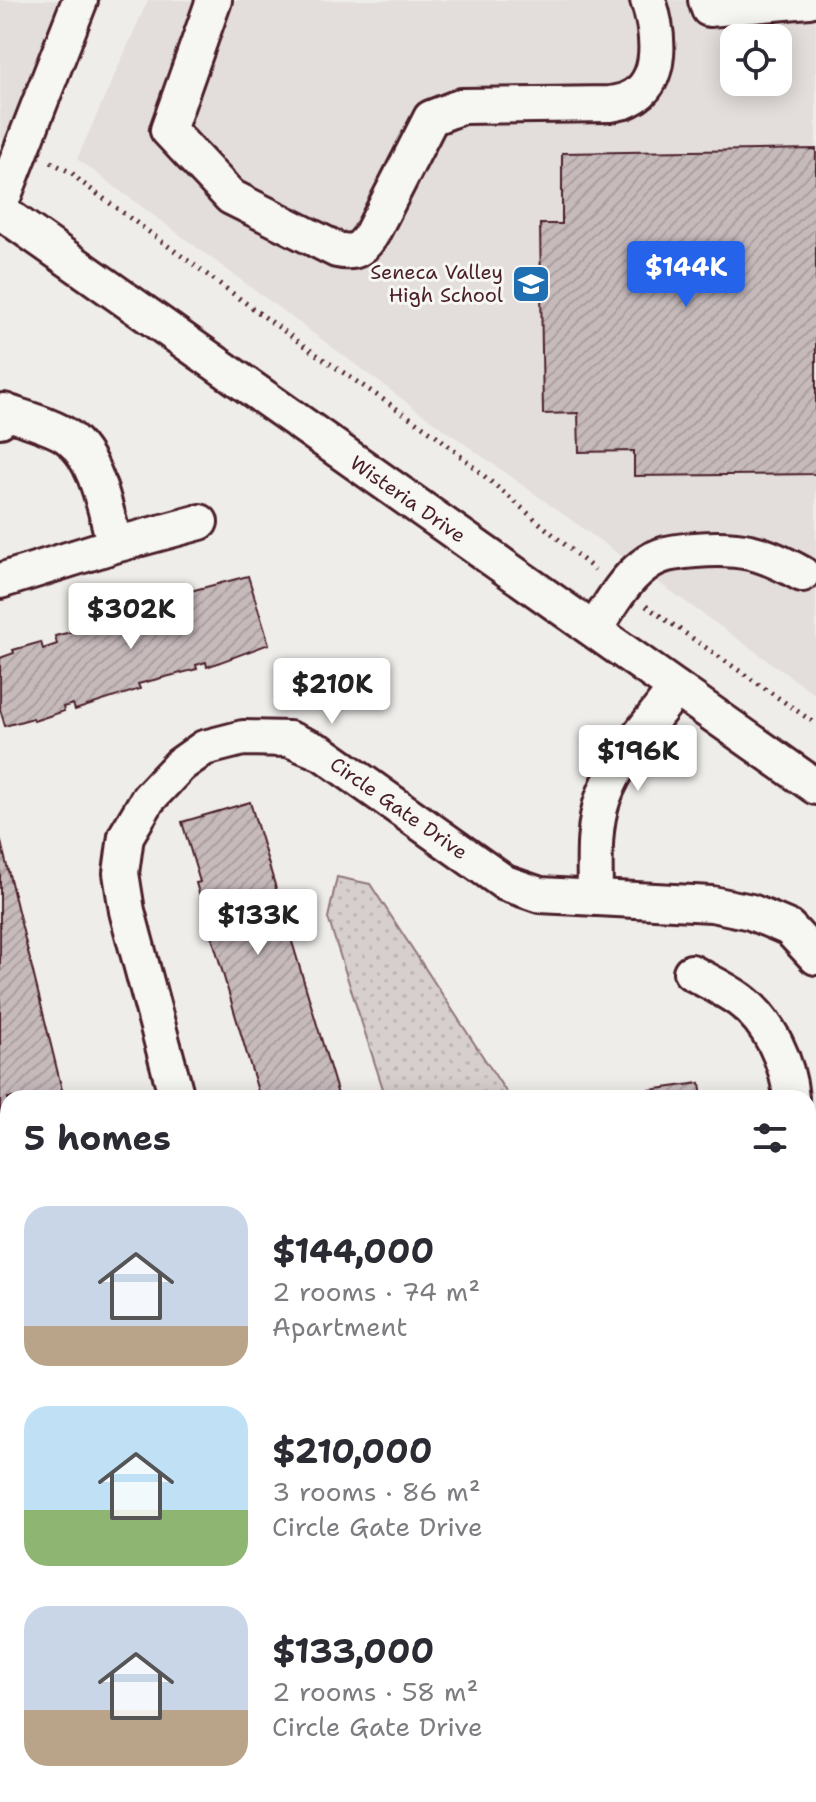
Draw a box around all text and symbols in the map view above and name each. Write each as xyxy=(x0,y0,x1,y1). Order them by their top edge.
map controls xyxy=(720,24,792,96)
button: locate xyxy=(720,24,792,96)
pin: $144K xyxy=(630,241,742,309)
text: $144K xyxy=(645,249,727,284)
place label: Seneca Valley High School xyxy=(370,259,503,308)
school or university icon: Seneca Valley High School xyxy=(510,263,552,305)
street label: Wisteria Drive xyxy=(345,450,471,548)
pin: $302K xyxy=(75,583,187,651)
text: $302K xyxy=(87,591,175,626)
pin: $210K xyxy=(276,658,388,726)
text: $210K xyxy=(291,666,373,701)
pin: $196K xyxy=(582,725,694,793)
text: $196K xyxy=(597,733,679,768)
street label: Circle Gate Drive xyxy=(325,751,473,865)
pin: $133K xyxy=(202,889,314,957)
text: $133K xyxy=(217,897,299,932)
text: 5 homes xyxy=(24,1115,171,1161)
icon: filters xyxy=(748,1116,792,1160)
text: $144,000 xyxy=(272,1228,434,1274)
icon: home xyxy=(88,1238,184,1334)
text: 2 rooms · 74 m² xyxy=(272,1274,480,1309)
text: Apartment xyxy=(272,1309,408,1344)
text: $210,000 xyxy=(272,1428,433,1474)
icon: home xyxy=(88,1438,184,1534)
text: 3 rooms · 86 m² xyxy=(272,1474,481,1509)
text: Circle Gate Drive xyxy=(272,1509,483,1544)
text: $133,000 xyxy=(272,1628,434,1674)
icon: home xyxy=(88,1638,184,1734)
text: 2 rooms · 58 m² xyxy=(272,1674,478,1709)
text: Circle Gate Drive xyxy=(272,1709,483,1744)

